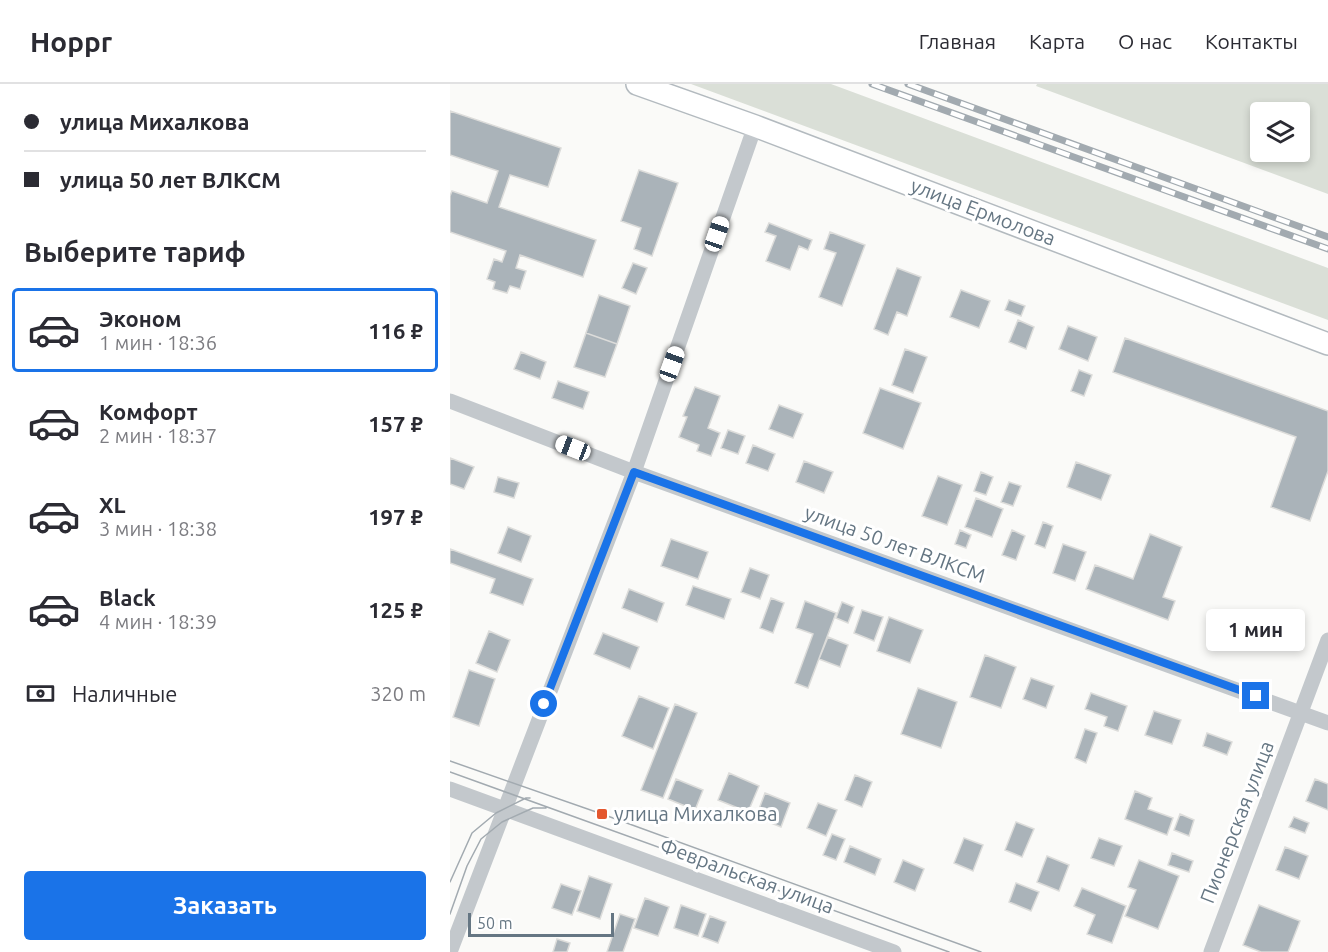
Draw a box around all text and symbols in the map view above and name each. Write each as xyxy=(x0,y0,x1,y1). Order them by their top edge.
text: Hoppr xyxy=(30,26,112,57)
text: Главная xyxy=(919,29,996,53)
text: Карта xyxy=(1029,29,1085,53)
text: О нас xyxy=(1118,29,1172,53)
text: Контакты xyxy=(1205,29,1298,53)
map controls xyxy=(1250,102,1310,162)
button: layers xyxy=(1250,102,1310,162)
text: улица Михалкова xyxy=(60,109,249,134)
text: улица 50 лет ВЛКСМ xyxy=(60,167,281,192)
street label: улица Ермолова xyxy=(908,173,1059,250)
car xyxy=(703,214,731,254)
text: Выберите тариф xyxy=(24,237,246,267)
icon: car xyxy=(27,303,81,357)
text: Эконом xyxy=(99,306,181,331)
text: 116 ₽ xyxy=(368,318,423,343)
text: 1 мин · 18:36 xyxy=(99,331,217,354)
car xyxy=(657,344,687,384)
icon: car xyxy=(27,396,81,450)
text: Комфорт xyxy=(99,399,198,424)
text: 157 ₽ xyxy=(368,411,423,436)
text: 2 мин · 18:37 xyxy=(99,424,217,447)
car xyxy=(553,433,593,463)
icon: car xyxy=(27,489,81,543)
text: XL xyxy=(99,492,126,517)
street label: улица 50 лет ВЛКСМ xyxy=(802,500,989,587)
text: 197 ₽ xyxy=(368,504,423,529)
text: 3 мин · 18:38 xyxy=(99,517,217,540)
icon: car xyxy=(27,582,81,636)
text: Black xyxy=(99,585,156,610)
text: 125 ₽ xyxy=(368,597,423,622)
callout: 1 мин xyxy=(1206,609,1306,651)
text: 4 мин · 18:39 xyxy=(99,610,217,633)
text: 1 мин xyxy=(1228,618,1283,641)
icon: cash xyxy=(24,677,57,710)
text: Наличные xyxy=(72,681,177,706)
text: 320 m xyxy=(370,682,426,705)
route end xyxy=(1242,682,1269,709)
route start xyxy=(530,690,557,717)
street label: Пионерская улица xyxy=(1195,738,1278,906)
place label: улица Михалкова xyxy=(614,802,778,825)
marker: улица Михалкова xyxy=(595,807,609,821)
street label: Февральская улица xyxy=(657,833,837,918)
button: Заказать xyxy=(24,871,426,940)
scale bar xyxy=(468,910,614,938)
text: 50 m xyxy=(477,914,513,932)

